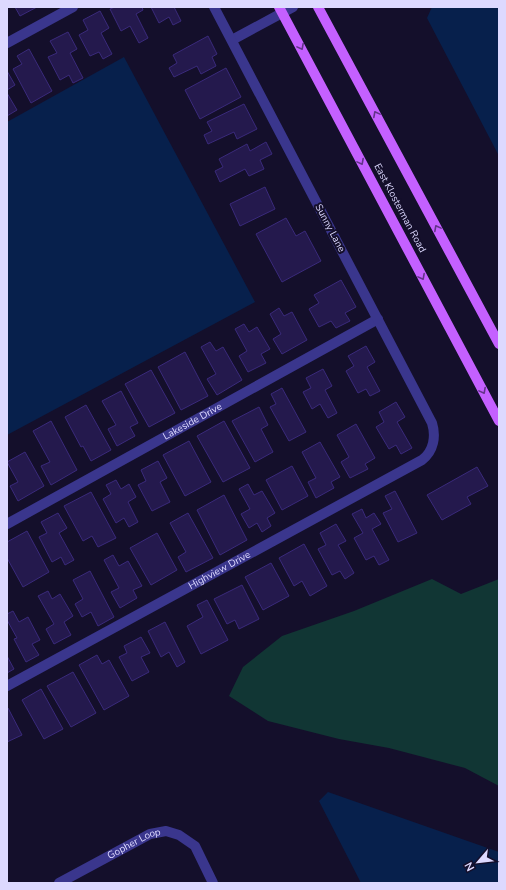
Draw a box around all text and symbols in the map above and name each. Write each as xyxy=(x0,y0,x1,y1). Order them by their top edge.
one-way arrow xyxy=(296,43,303,50)
one-way arrow xyxy=(373,111,380,118)
one-way arrow xyxy=(357,158,364,165)
street label: East Klosterman Road xyxy=(371,161,430,255)
street label: Sunny Lane xyxy=(311,202,349,254)
one-way arrow xyxy=(434,225,442,232)
one-way arrow xyxy=(418,272,425,280)
one-way arrow xyxy=(479,387,486,395)
street label: Lakeside Drive xyxy=(160,399,225,443)
street label: Highview Drive xyxy=(186,548,253,593)
street label: Gopher Loop xyxy=(105,825,162,863)
north arrow xyxy=(458,842,498,882)
text: N xyxy=(461,859,478,874)

